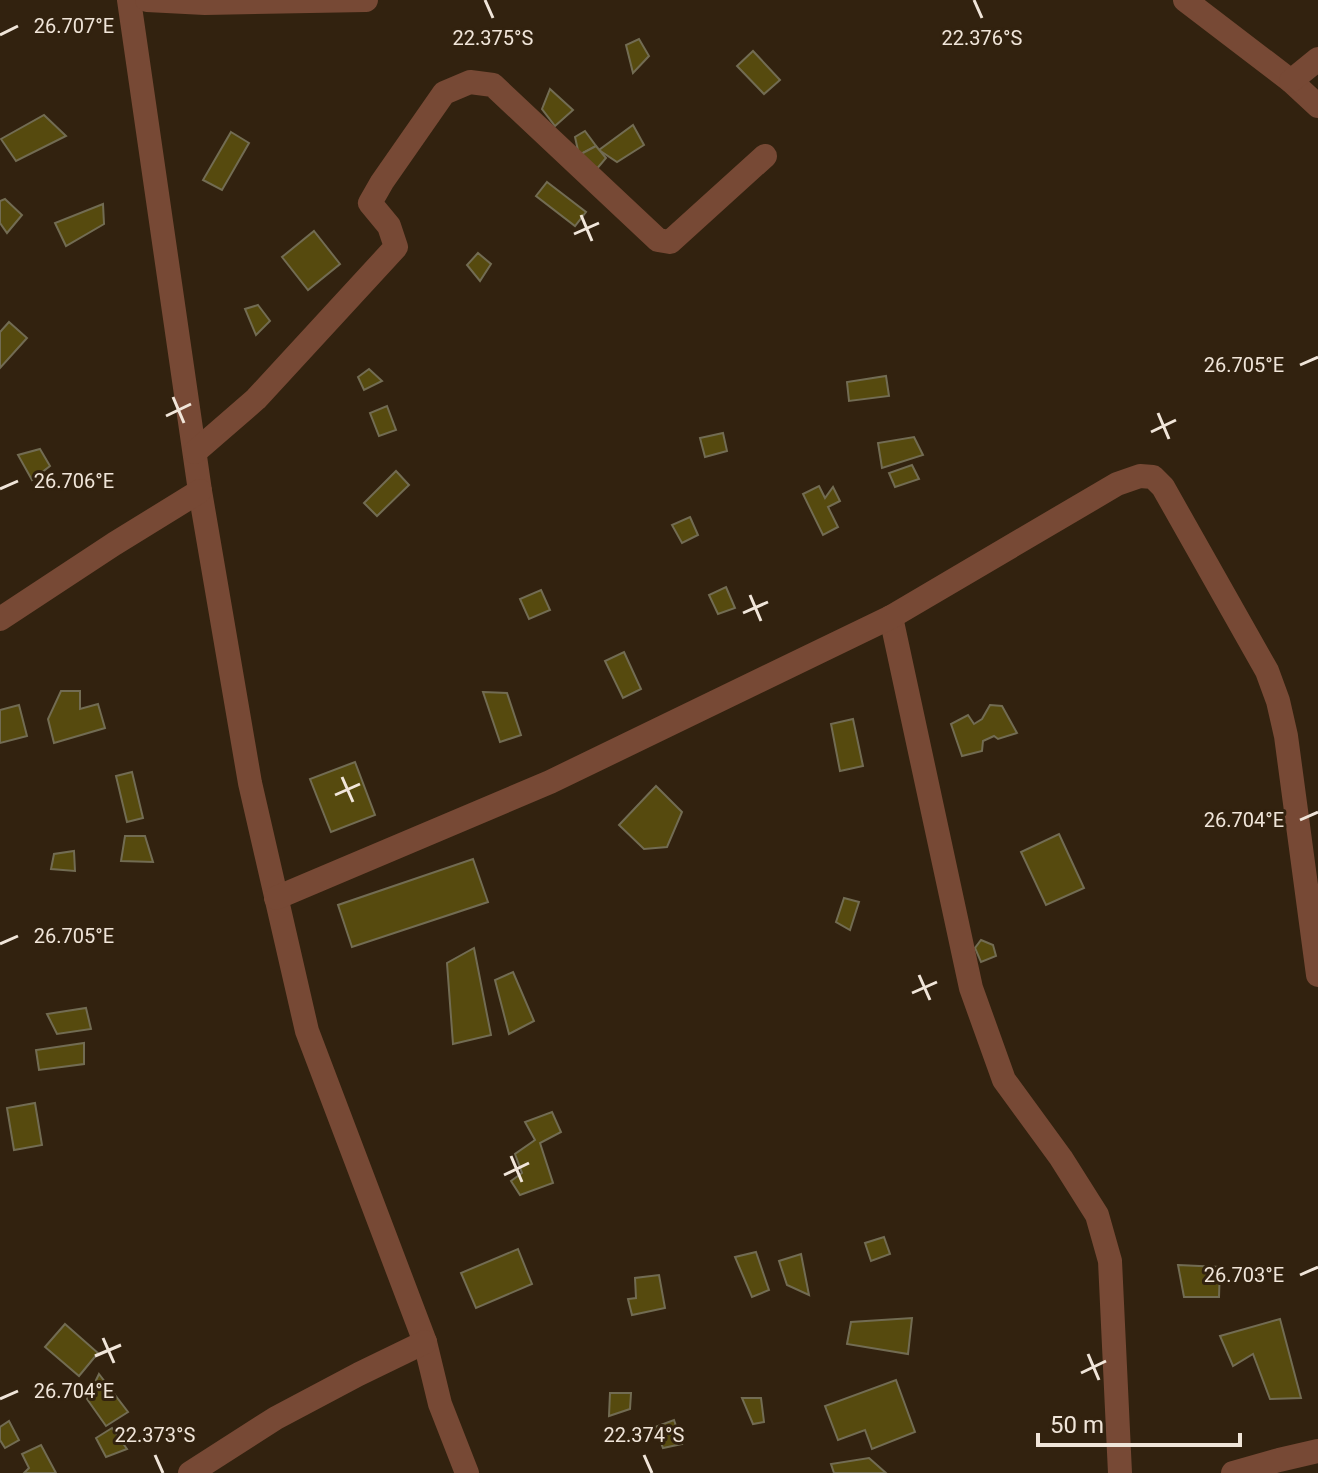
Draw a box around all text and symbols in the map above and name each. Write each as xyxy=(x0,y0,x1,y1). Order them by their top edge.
text: 26.707°E xyxy=(34,14,114,38)
text: 22.375°S xyxy=(453,26,534,50)
text: 22.376°S xyxy=(942,26,1023,50)
text: 26.705°E xyxy=(1204,353,1284,377)
text: 26.706°E xyxy=(34,469,114,493)
text: 26.704°E xyxy=(1204,808,1284,832)
text: 26.705°E xyxy=(34,924,114,948)
text: 26.703°E xyxy=(1204,1263,1284,1287)
text: 26.704°E xyxy=(34,1379,114,1403)
scale bar xyxy=(1038,1397,1240,1447)
text: 50 m xyxy=(1050,1411,1104,1439)
text: 22.373°S xyxy=(115,1423,196,1447)
text: 22.374°S xyxy=(604,1423,685,1447)

